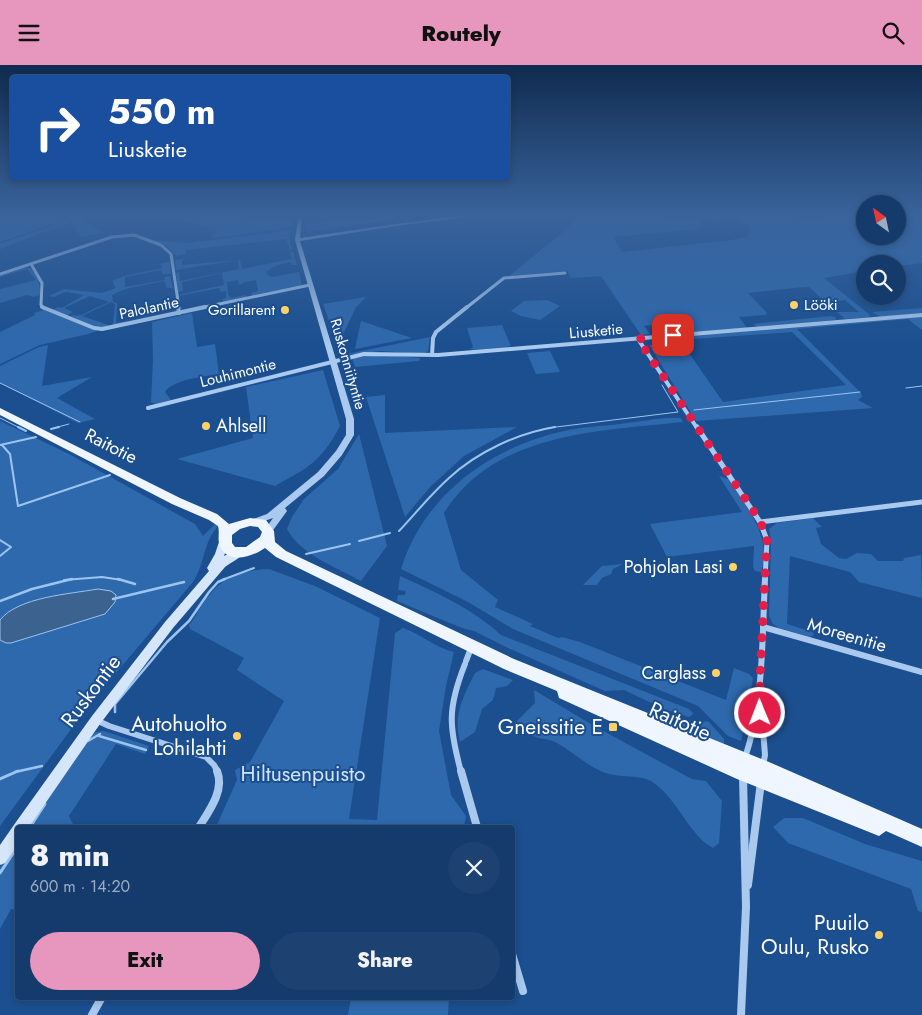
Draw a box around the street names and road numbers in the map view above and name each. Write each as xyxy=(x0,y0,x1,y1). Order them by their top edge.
street label: Palolantie xyxy=(117,291,181,325)
street label: Ruskonniityntie xyxy=(325,316,372,412)
street label: Liusketie xyxy=(568,318,624,344)
street label: Louhimontie xyxy=(198,353,279,393)
street label: Raitotie xyxy=(80,422,142,470)
street label: Moreenitie xyxy=(804,611,890,659)
street label: Ruskontie xyxy=(54,648,128,734)
street label: Raitotie xyxy=(644,694,716,748)

